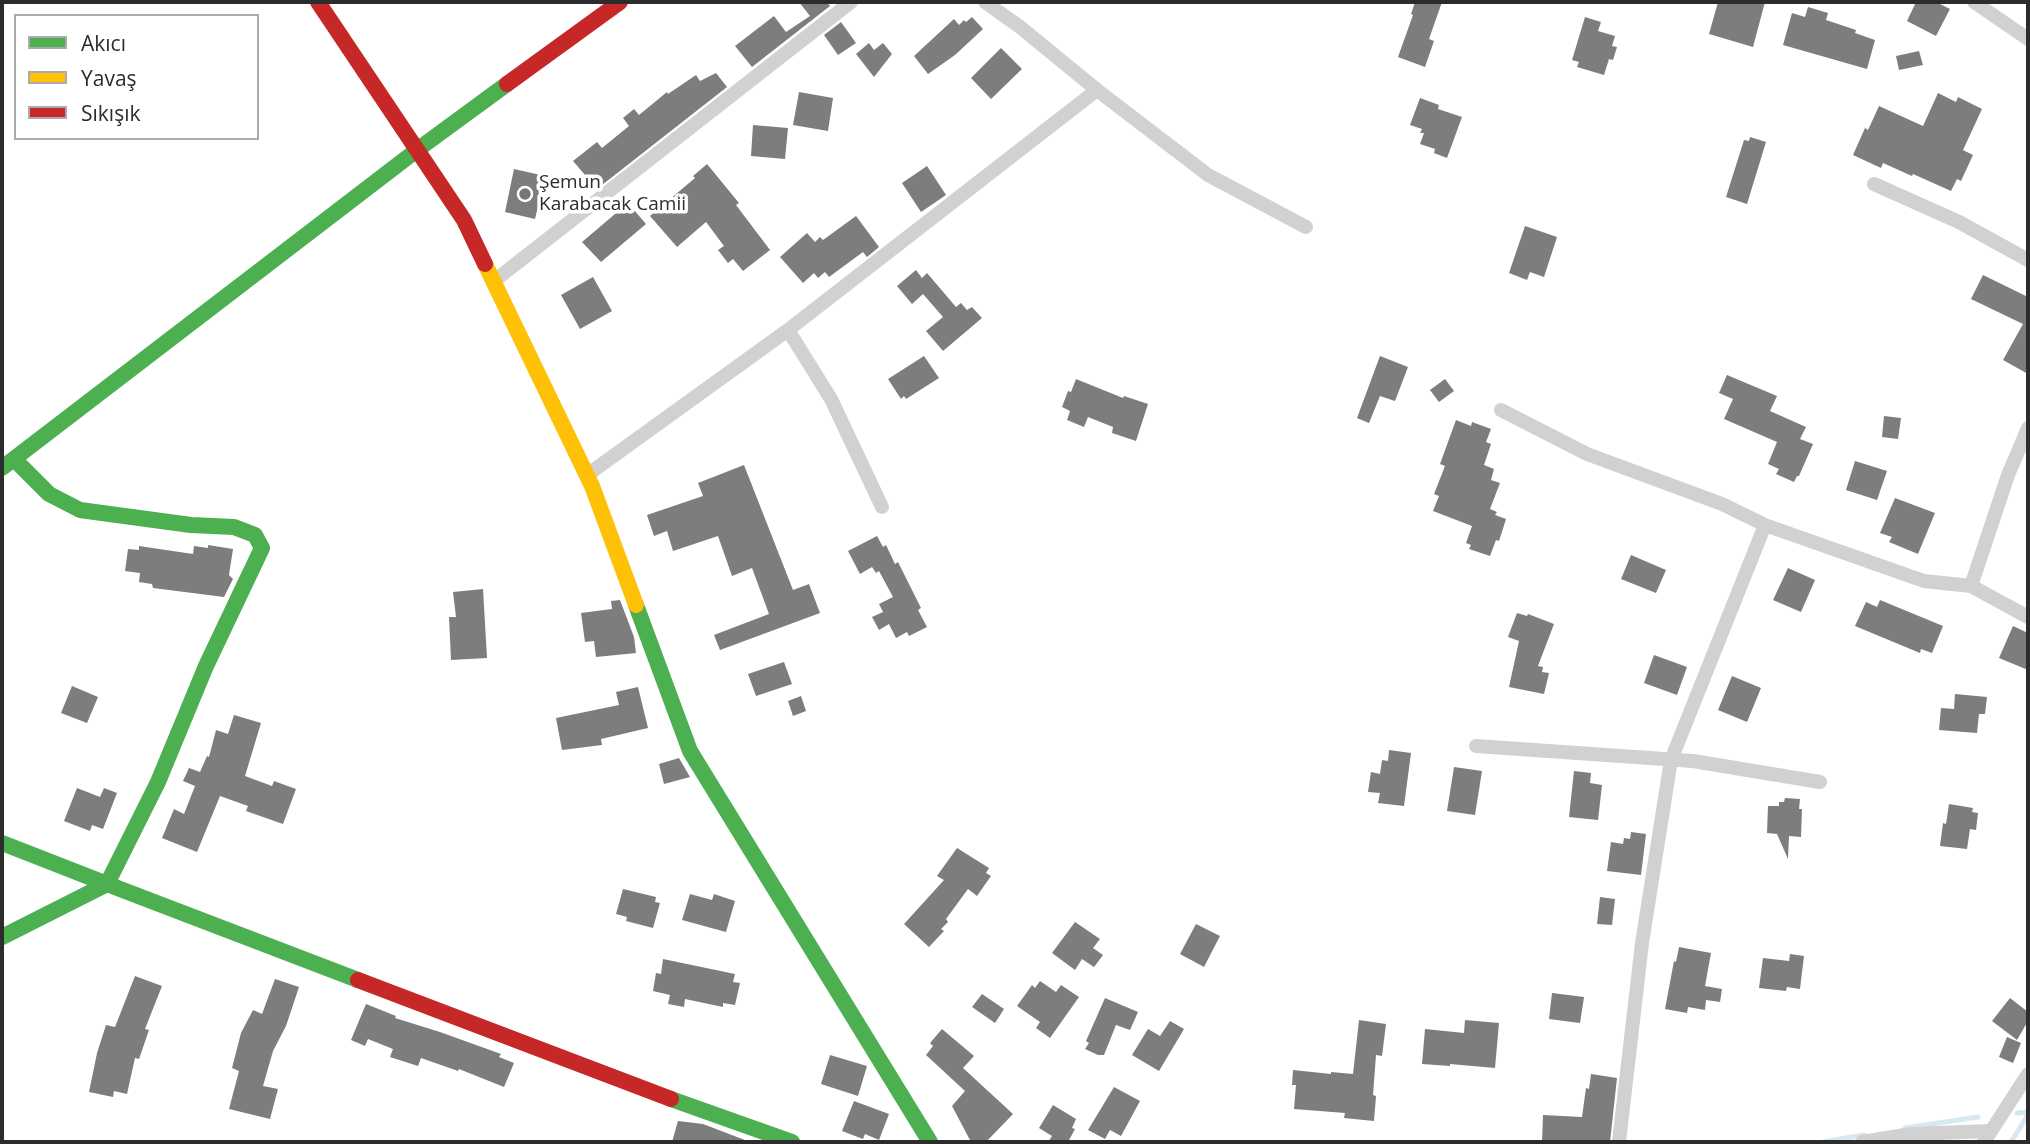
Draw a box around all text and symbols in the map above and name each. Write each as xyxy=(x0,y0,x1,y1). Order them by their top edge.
legend xyxy=(14,14,259,140)
text: Akıcı xyxy=(81,29,126,57)
text: Yavaş xyxy=(81,64,137,92)
text: Sıkışık xyxy=(81,99,141,127)
place label: Şemun Karabacak Camii xyxy=(539,172,686,216)
marker: Şemun Karabacak Camii xyxy=(517,186,533,202)

